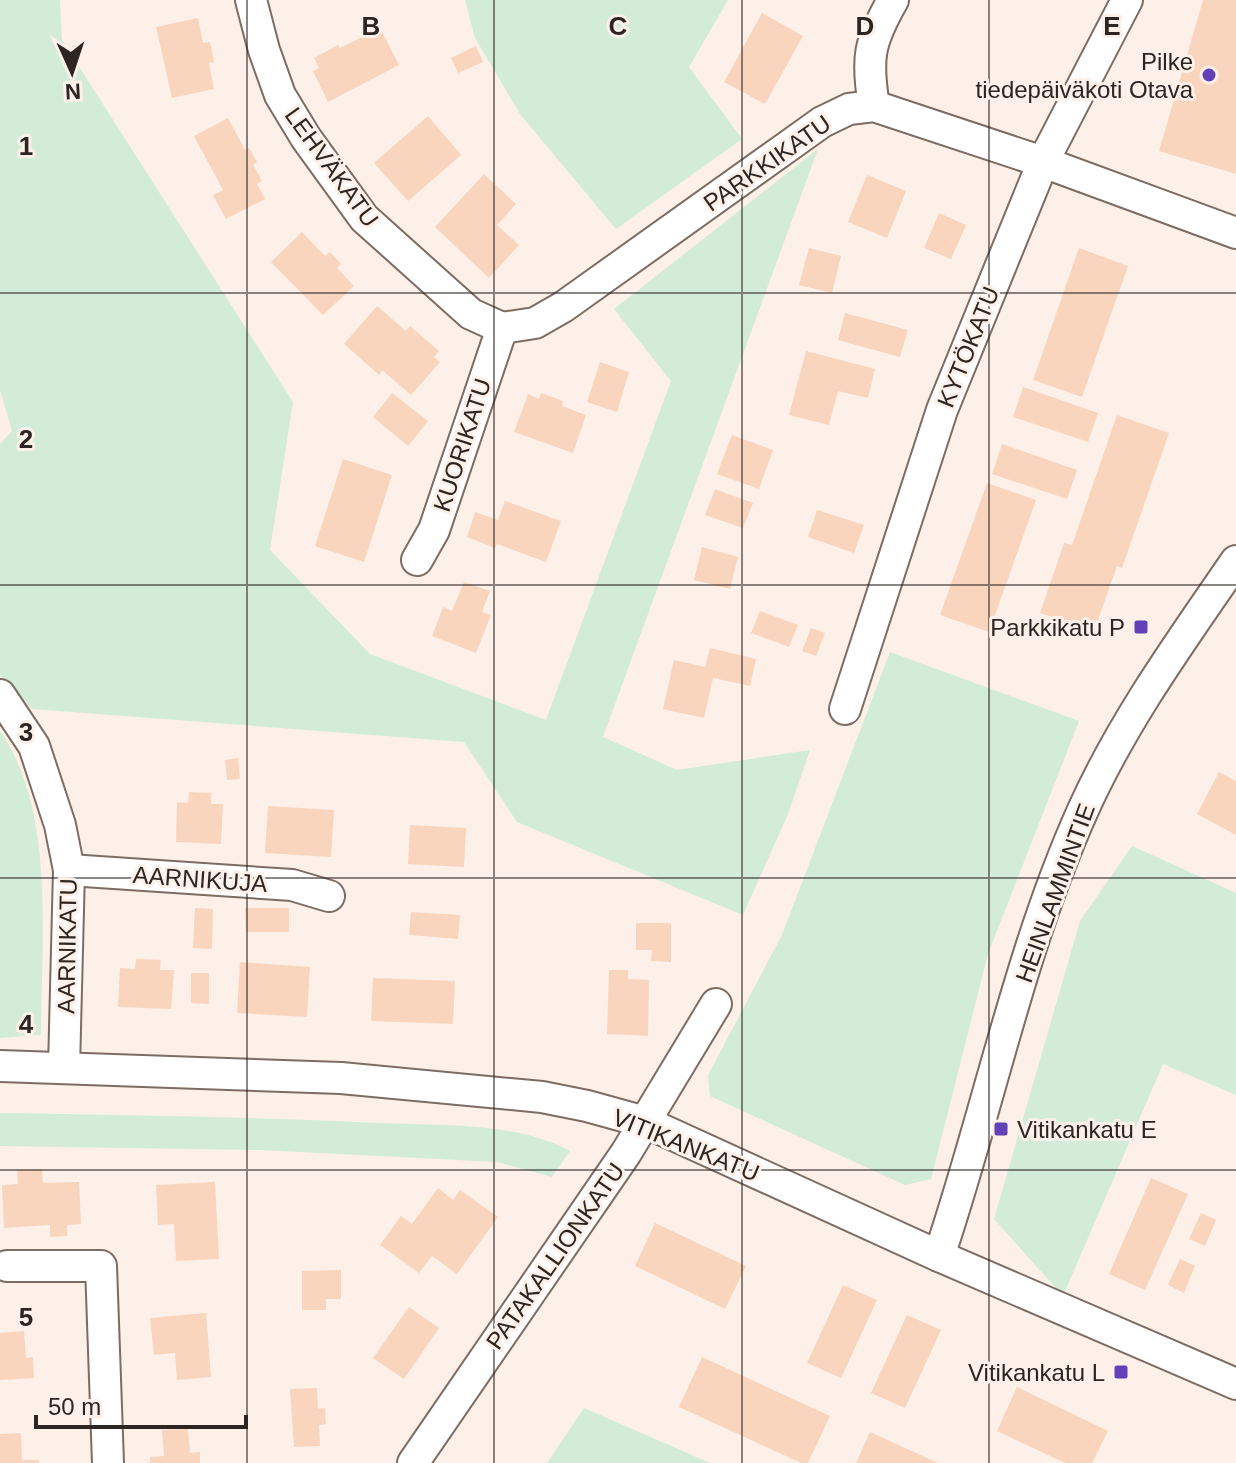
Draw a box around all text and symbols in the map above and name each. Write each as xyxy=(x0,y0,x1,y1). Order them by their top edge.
text: B xyxy=(362,11,380,41)
text: C xyxy=(609,11,628,41)
text: D xyxy=(856,11,874,41)
text: E xyxy=(1103,11,1121,41)
north arrow xyxy=(32,32,112,112)
place label: Pilke tiedepäiväkoti Otava xyxy=(976,48,1194,103)
marker: Pilke tiedepäiväkoti Otava xyxy=(1200,66,1218,84)
text: N xyxy=(64,79,82,104)
street label: LEHVÄKATU xyxy=(280,102,384,232)
street label: PARKKIKATU xyxy=(698,109,836,217)
text: 1 xyxy=(19,131,33,161)
street label: KYTÖKATU xyxy=(932,283,1004,411)
street label: KUORIKATU xyxy=(428,375,496,515)
text: 2 xyxy=(19,424,33,454)
place label: Parkkikatu P xyxy=(990,614,1125,641)
marker: Parkkikatu P xyxy=(1132,618,1150,636)
text: 3 xyxy=(19,717,33,747)
street label: HEINLAMMINTIE xyxy=(1010,800,1100,986)
street label: AARNIKUJA xyxy=(132,861,268,897)
street label: AARNIKATU xyxy=(52,878,82,1014)
text: 4 xyxy=(19,1009,34,1039)
street label: VITIKANKATU xyxy=(609,1103,763,1187)
place label: Vitikankatu E xyxy=(1017,1116,1157,1143)
marker: Vitikankatu E xyxy=(992,1120,1010,1138)
street label: PATAKALLIONKATU xyxy=(481,1158,629,1354)
text: 5 xyxy=(19,1302,33,1332)
place label: Vitikankatu L xyxy=(968,1359,1105,1386)
marker: Vitikankatu L xyxy=(1112,1363,1130,1381)
scale bar xyxy=(36,1379,246,1429)
text: 50 m xyxy=(48,1393,101,1420)

